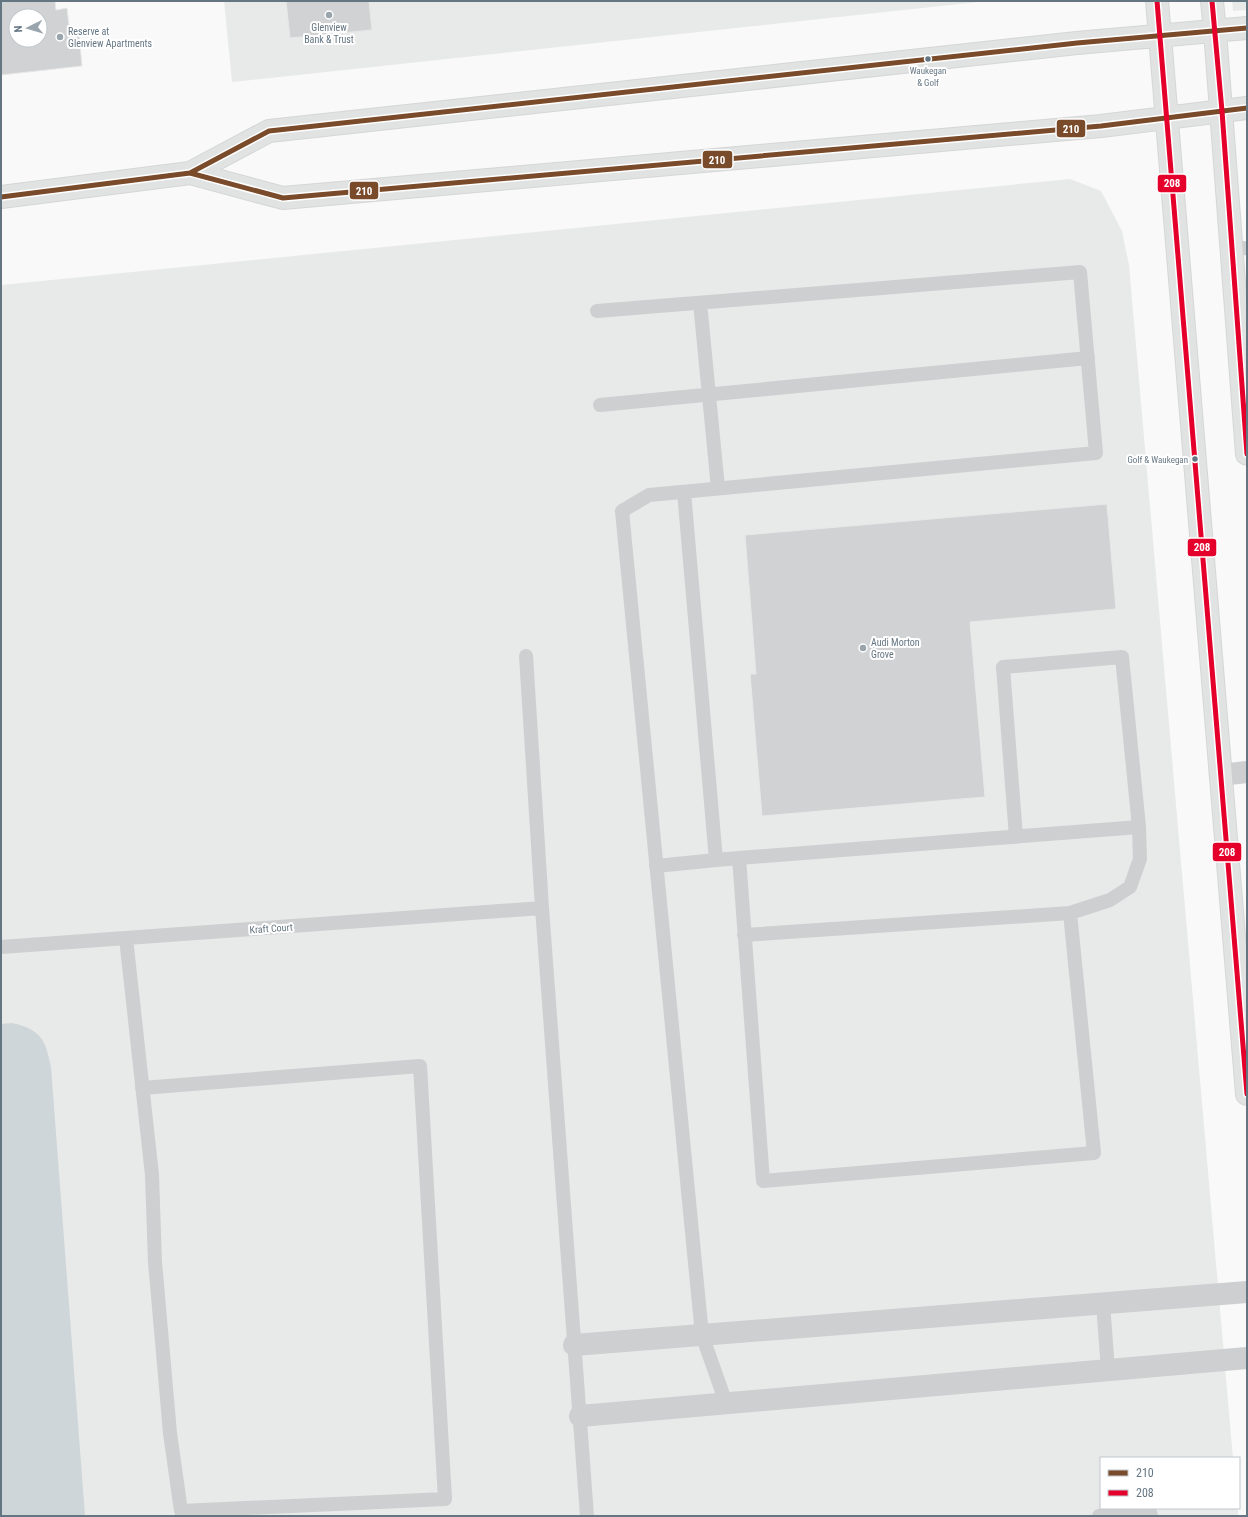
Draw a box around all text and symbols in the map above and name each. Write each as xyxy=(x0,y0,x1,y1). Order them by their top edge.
north arrow xyxy=(8,8,48,48)
marker: Glenview Bank & Trust xyxy=(324,10,334,20)
place label: Glenview Bank & Trust xyxy=(304,22,354,45)
text: N xyxy=(12,25,25,33)
place label: Reserve at Glenview Apartments xyxy=(68,26,153,49)
marker: Reserve at Glenview Apartments xyxy=(55,32,65,42)
marker: Waukegan & Golf xyxy=(923,54,933,64)
place label: Waukegan & Golf xyxy=(910,66,946,88)
line badge: 210 xyxy=(1056,119,1086,138)
text: 210 xyxy=(1063,123,1080,136)
line badge: 210 xyxy=(702,150,733,169)
text: 210 xyxy=(709,154,726,167)
line badge: 208 xyxy=(1157,174,1187,193)
text: 208 xyxy=(1164,177,1181,190)
line badge: 210 xyxy=(349,181,379,200)
text: 210 xyxy=(356,185,373,198)
marker: Golf & Waukegan xyxy=(1190,454,1200,464)
place label: Golf & Waukegan xyxy=(1128,455,1188,465)
line badge: 208 xyxy=(1187,538,1217,557)
text: 208 xyxy=(1194,541,1211,554)
place label: Audi Morton Grove xyxy=(871,637,920,660)
marker: Audi Morton Grove xyxy=(858,643,868,653)
line badge: 208 xyxy=(1212,842,1242,862)
text: 208 xyxy=(1219,846,1236,859)
street label: Kraft Court xyxy=(249,921,293,935)
legend xyxy=(1100,1457,1240,1509)
text: 210 xyxy=(1136,1466,1154,1480)
text: 208 xyxy=(1136,1486,1154,1500)

